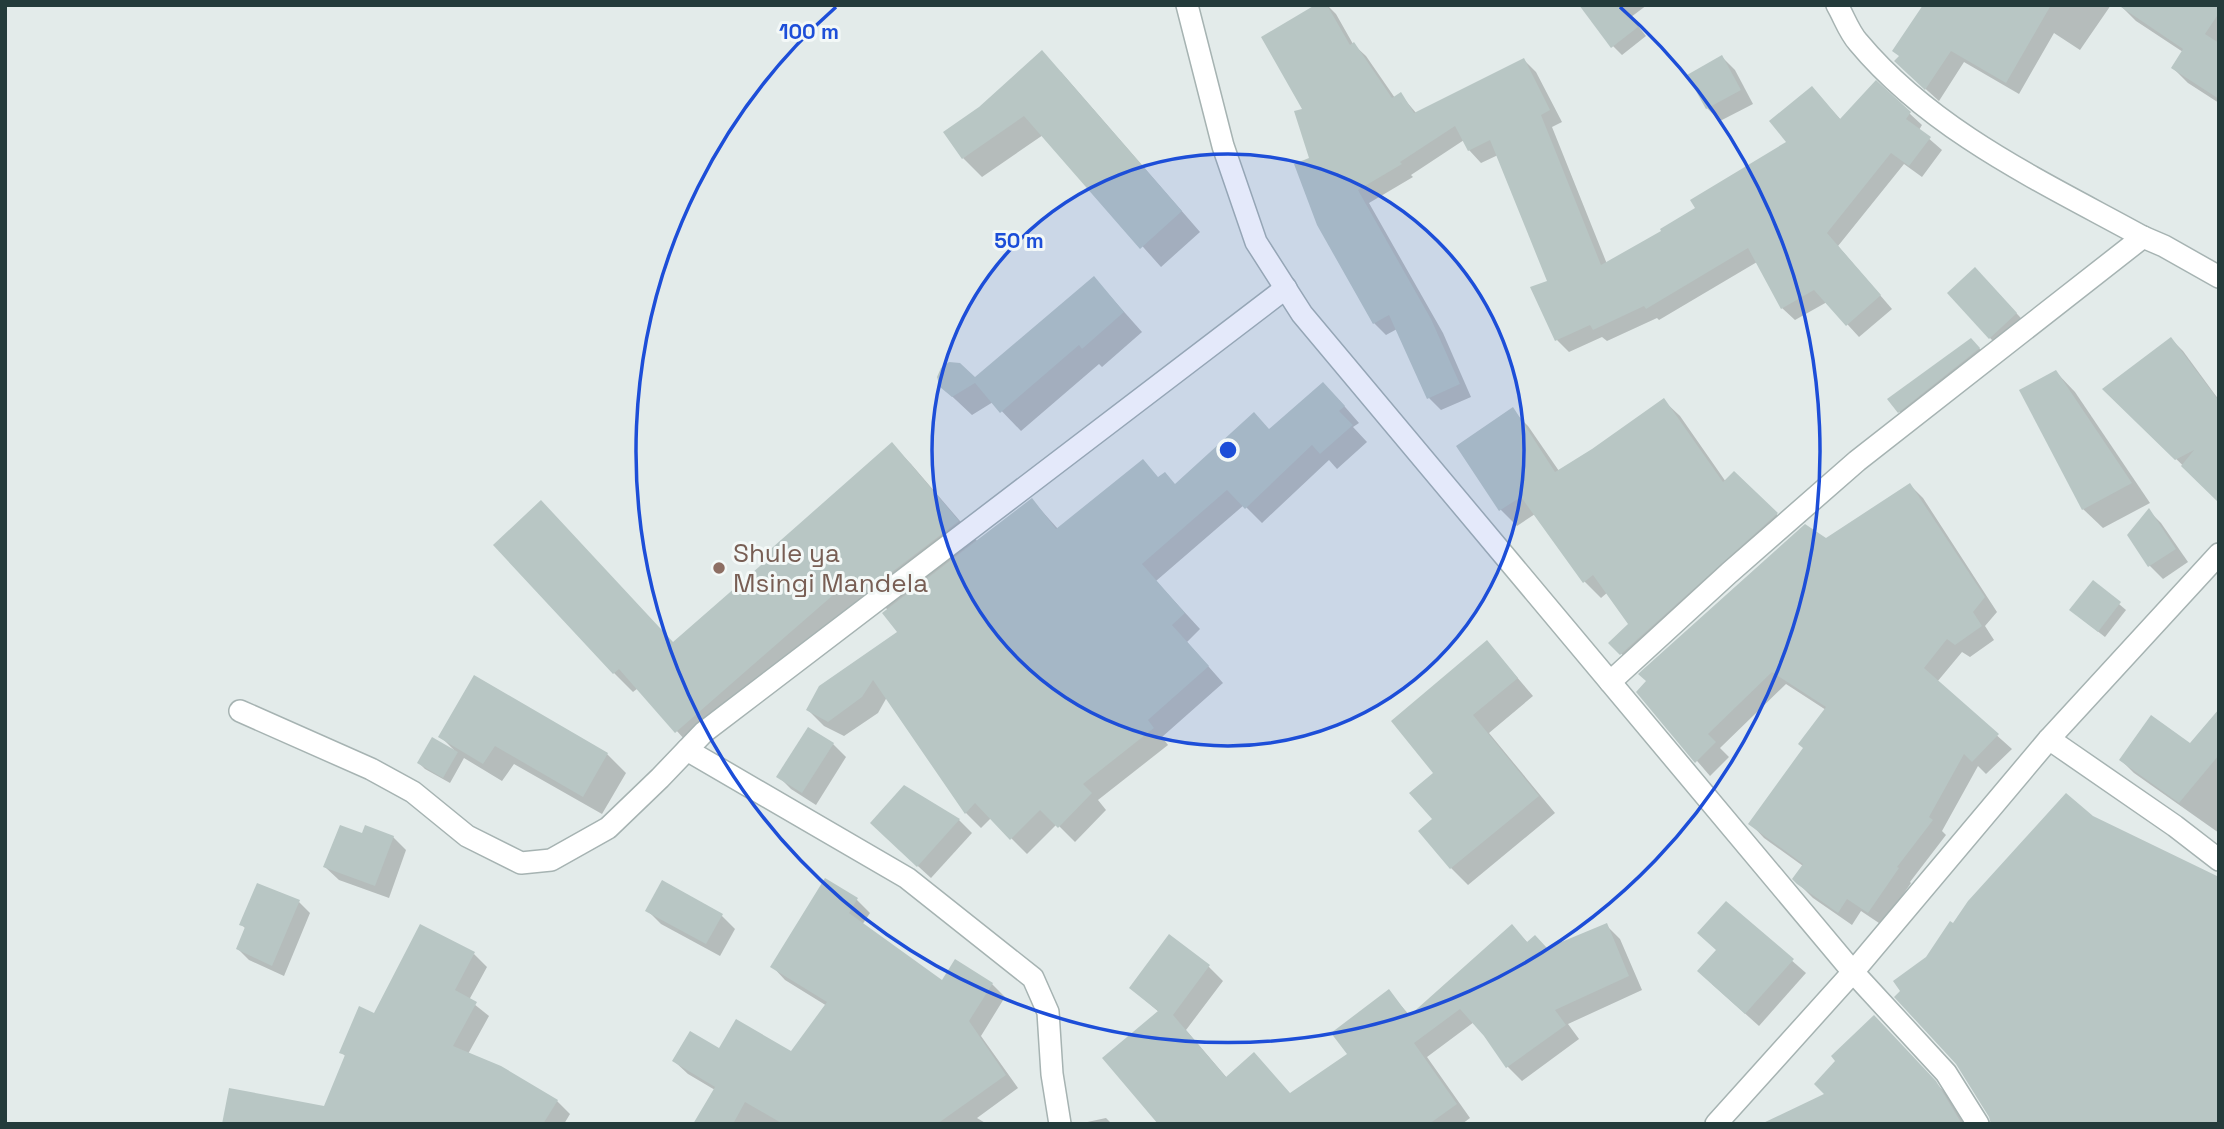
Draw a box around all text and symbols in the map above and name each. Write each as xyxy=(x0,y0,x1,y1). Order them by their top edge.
text: 100 m xyxy=(779,18,839,45)
text: 50 m xyxy=(994,227,1044,254)
centre of rings xyxy=(1216,438,1240,462)
place label: Shule ya Msingi Mandela xyxy=(733,536,928,600)
marker: Shule ya Msingi Mandela xyxy=(711,560,727,576)

